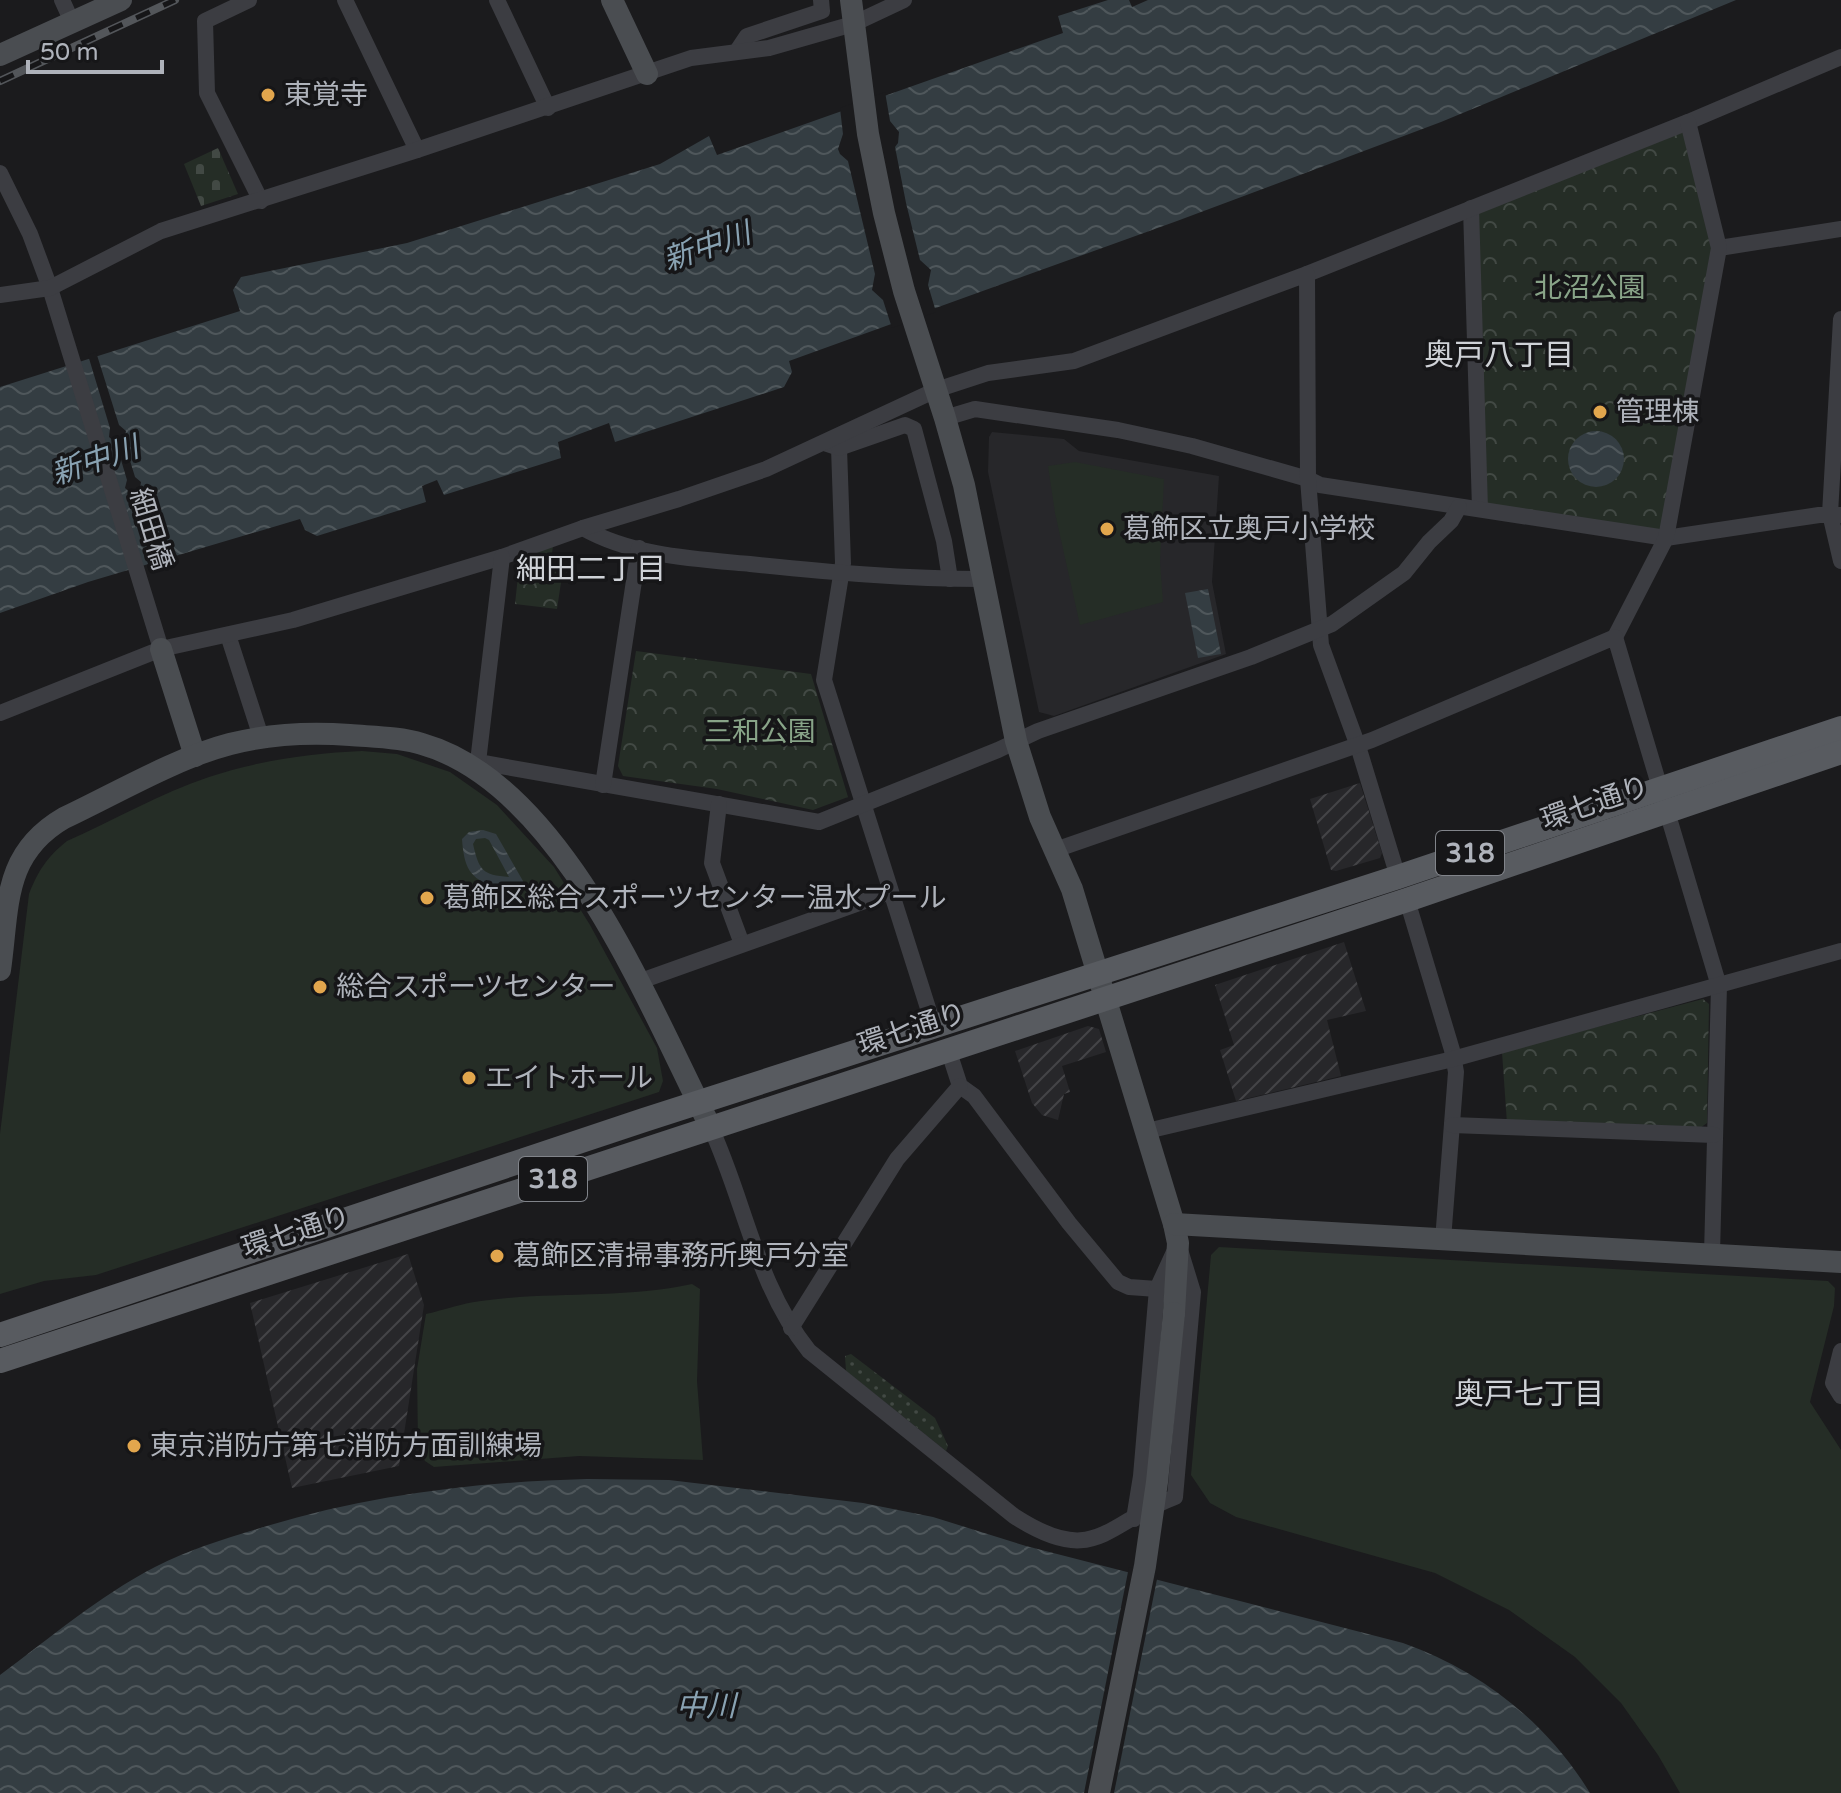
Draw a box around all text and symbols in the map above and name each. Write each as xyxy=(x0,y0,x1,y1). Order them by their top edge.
scale bar xyxy=(28,24,162,74)
text: 50 m xyxy=(40,38,98,67)
place label: 東覚寺 xyxy=(284,78,368,112)
marker: 東覚寺 xyxy=(259,86,277,104)
water label: 新中川 xyxy=(658,214,758,279)
park label: 北沼公園 xyxy=(1534,271,1646,305)
district label: 奥戸八丁目 xyxy=(1424,337,1574,374)
place label: 管理棟 xyxy=(1616,395,1700,429)
marker: 管理棟 xyxy=(1591,403,1609,421)
water label: 新中川 xyxy=(46,428,146,493)
street label: 細田橋 xyxy=(122,484,180,574)
place label: 葛飾区立奥戸小学校 xyxy=(1123,512,1375,546)
marker: 葛飾区立奥戸小学校 xyxy=(1098,520,1116,538)
district label: 細田二丁目 xyxy=(516,551,666,588)
park label: 三和公園 xyxy=(704,715,816,749)
street label: 環七通り xyxy=(1537,769,1653,837)
road number: 318 xyxy=(1436,831,1504,875)
place label: 葛飾区総合スポーツセンター温水プール xyxy=(443,881,946,915)
marker: 葛飾区総合スポーツセンター温水プール xyxy=(418,889,436,907)
place label: 総合スポーツセンター xyxy=(336,970,615,1004)
marker: 総合スポーツセンター xyxy=(311,978,329,996)
street label: 環七通り xyxy=(853,996,971,1062)
place label: エイトホール xyxy=(485,1061,653,1095)
marker: エイトホール xyxy=(460,1069,478,1087)
road number: 318 xyxy=(519,1157,587,1201)
street label: 環七通り xyxy=(237,1199,355,1265)
place label: 葛飾区清掃事務所奥戸分室 xyxy=(513,1239,849,1273)
marker: 葛飾区清掃事務所奥戸分室 xyxy=(488,1247,506,1265)
district label: 奥戸七丁目 xyxy=(1454,1376,1604,1413)
place label: 東京消防庁第七消防方面訓練場 xyxy=(150,1429,542,1463)
marker: 東京消防庁第七消防方面訓練場 xyxy=(125,1437,143,1455)
water label: 中川 xyxy=(676,1688,739,1725)

